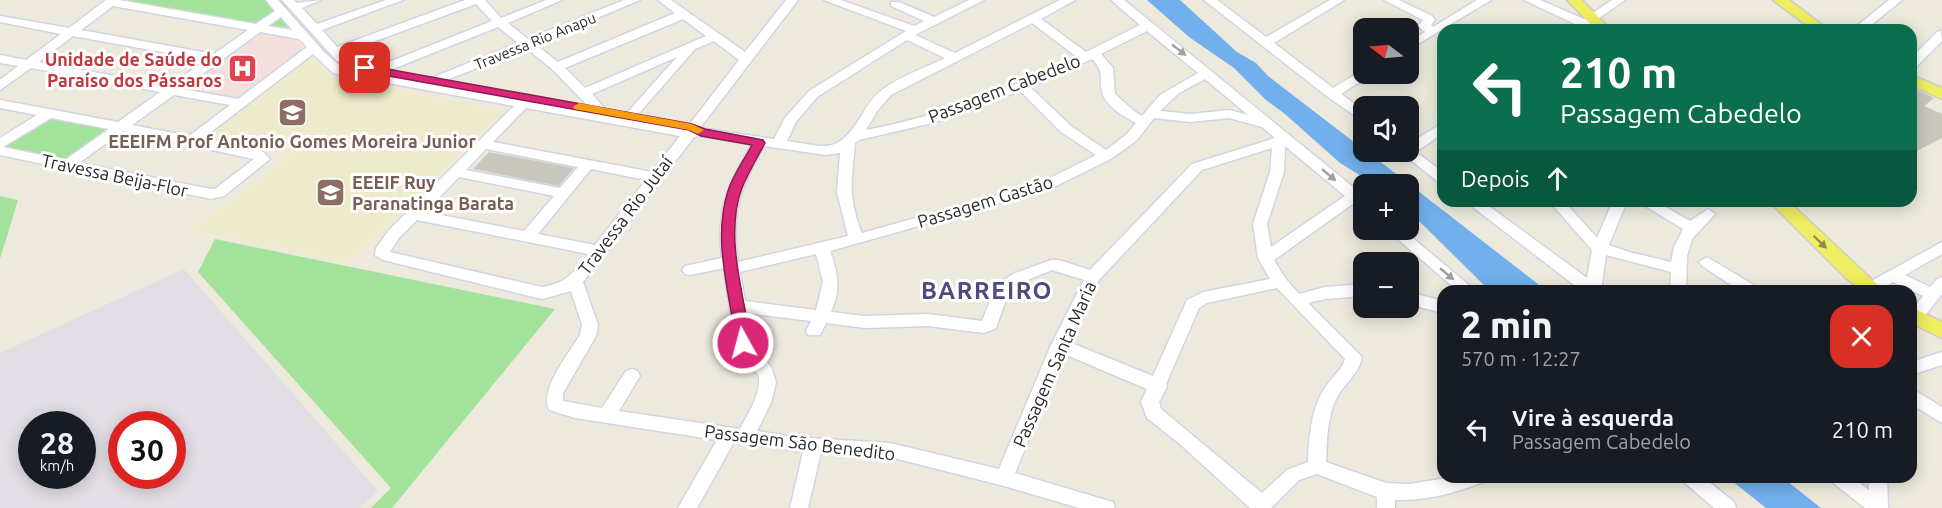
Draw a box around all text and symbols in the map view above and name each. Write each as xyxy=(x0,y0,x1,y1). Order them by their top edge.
street label: Travessa Rio Anapu xyxy=(472,9,598,73)
north arrow xyxy=(1353,18,1419,84)
map controls xyxy=(1353,18,1419,318)
pin xyxy=(339,42,390,93)
one-way arrow xyxy=(1171,44,1187,57)
icon: left xyxy=(1461,48,1539,126)
place label: Unidade de Saúde do Paraíso dos Pássaros xyxy=(45,49,222,90)
text: 210 m xyxy=(1560,49,1677,96)
street label: Passagem Cabedelo xyxy=(925,50,1083,126)
icon: arrive xyxy=(348,51,381,84)
hospital icon: Unidade de Saúde do Paraíso dos Pássaros xyxy=(227,53,259,85)
school or university icon: EEEIFM Prof Antonio Gomes Moreira Junior xyxy=(276,96,308,128)
button: sound xyxy=(1353,96,1419,162)
text: Passagem Cabedelo xyxy=(1560,98,1802,128)
place label: EEEIFM Prof Antonio Gomes Moreira Junior xyxy=(108,131,476,151)
street label: Travessa Beija-Flor xyxy=(40,150,190,200)
street label: Travessa Rio Jutaí xyxy=(574,151,676,278)
icon: ahead xyxy=(1541,162,1574,195)
text: Depois xyxy=(1461,166,1529,191)
one-way arrow xyxy=(1321,169,1336,181)
street label: Passagem Gastão xyxy=(915,171,1055,231)
place label: EEEIF Ruy Paranatinga Barata xyxy=(352,172,514,213)
button: + xyxy=(1353,174,1419,240)
school or university icon: EEEIF Ruy Paranatinga Barata xyxy=(315,176,347,208)
one-way arrow xyxy=(1812,234,1826,248)
button: − xyxy=(1353,252,1419,318)
one-way arrow xyxy=(1439,267,1455,280)
district label: BARREIRO xyxy=(921,277,1053,304)
street label: Passagem Santa Maria xyxy=(1008,278,1100,450)
text: 2 min xyxy=(1461,304,1553,345)
button: close xyxy=(1830,305,1893,368)
position arrow xyxy=(711,311,775,375)
text: 570 m · 12:27 xyxy=(1461,347,1581,370)
text: Vire à esquerda xyxy=(1512,405,1674,430)
speed limit sign: 30 xyxy=(108,411,186,489)
icon: left xyxy=(1461,413,1494,446)
text: 210 m xyxy=(1832,417,1893,442)
street label: Passagem São Benedito xyxy=(703,420,897,464)
text: 28 xyxy=(40,426,74,460)
text: Passagem Cabedelo xyxy=(1512,430,1691,453)
text: km/h xyxy=(40,457,74,474)

